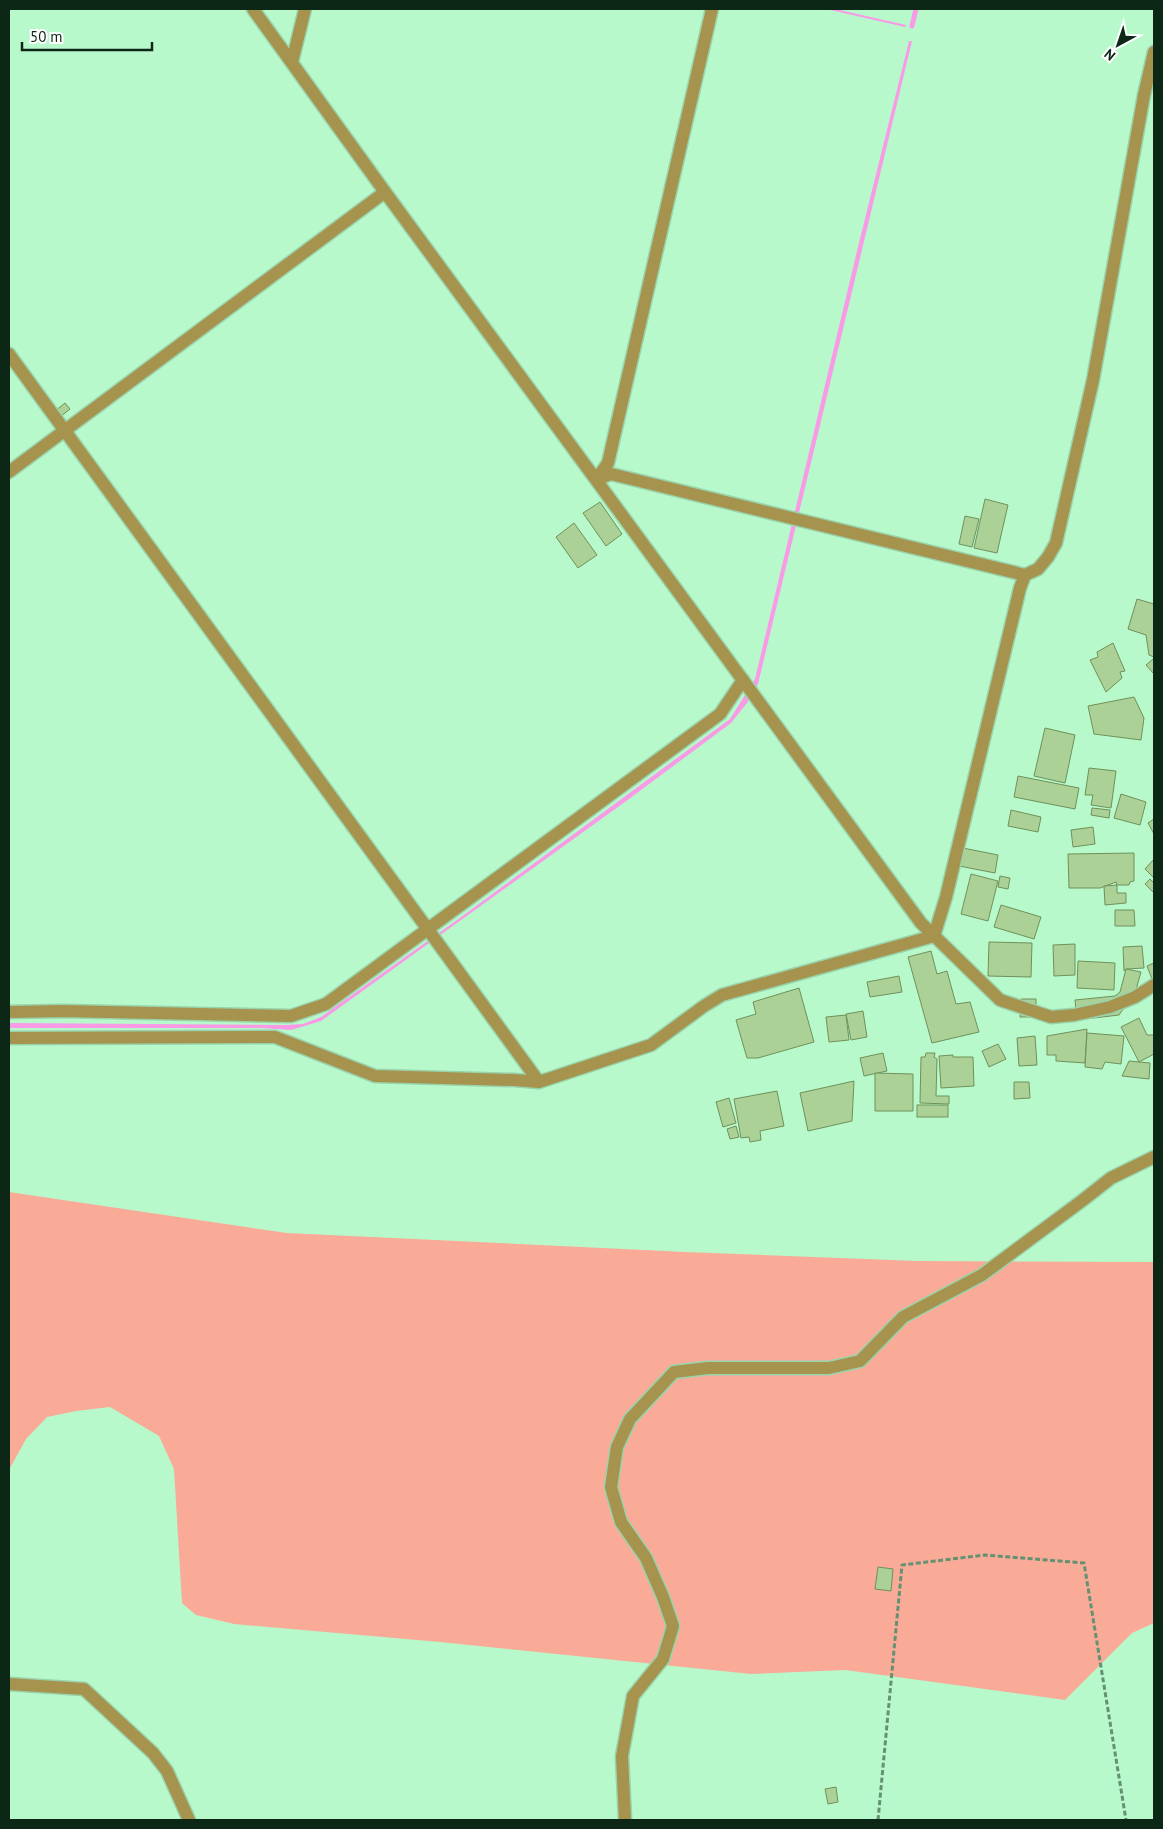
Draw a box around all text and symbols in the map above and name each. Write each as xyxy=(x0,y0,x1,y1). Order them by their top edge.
scale bar xyxy=(22,20,152,52)
north arrow xyxy=(1093,20,1143,70)
text: 50 m xyxy=(30,27,63,46)
text: N xyxy=(1100,45,1119,65)

